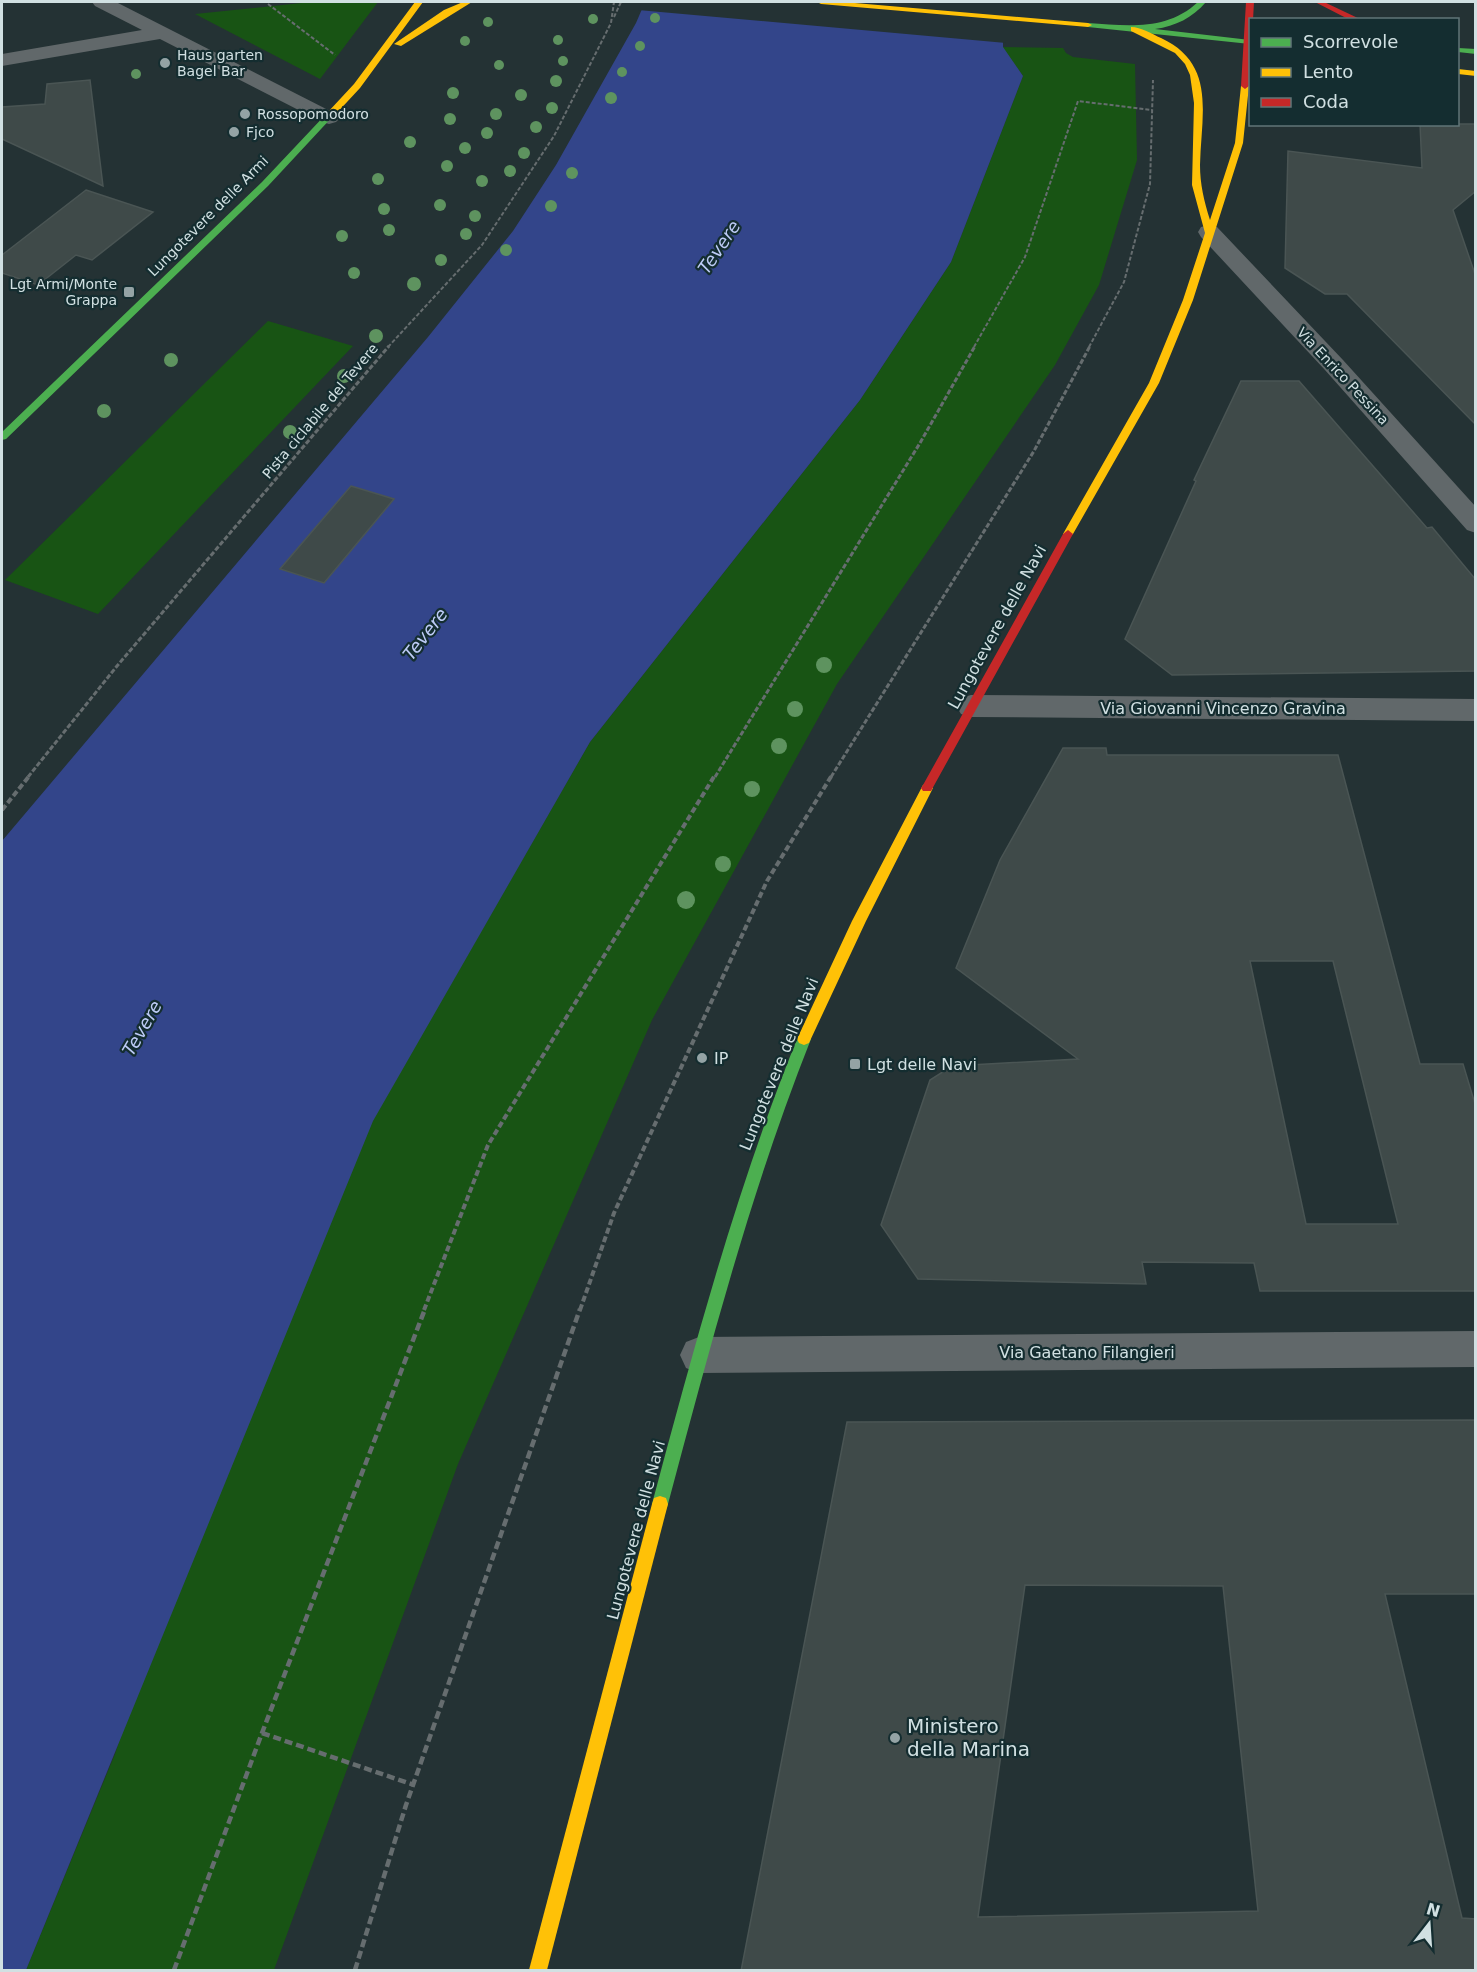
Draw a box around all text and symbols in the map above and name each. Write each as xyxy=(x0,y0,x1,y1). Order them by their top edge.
legend xyxy=(1249,18,1459,126)
text: Scorrevole xyxy=(1303,31,1398,52)
place label: Haus garten Bagel Bar xyxy=(177,47,263,79)
marker: Haus garten Bagel Bar xyxy=(158,56,172,70)
text: Lento xyxy=(1303,61,1353,82)
text: Coda xyxy=(1303,91,1349,112)
place label: Rossopomodoro xyxy=(257,106,369,122)
marker: Rossopomodoro xyxy=(238,107,252,121)
place label: Fjco xyxy=(246,124,274,140)
marker: Fjco xyxy=(227,125,241,139)
street label: Lungotevere delle Armi xyxy=(145,153,271,279)
water label: Tevere xyxy=(694,216,744,278)
place label: Lgt Armi/Monte Grappa xyxy=(9,276,117,308)
marker: Lgt Armi/Monte Grappa xyxy=(122,285,136,299)
street label: Via Enrico Pessina xyxy=(1294,324,1392,428)
street label: Pista ciclabile del Tevere xyxy=(259,340,381,482)
street label: Lungotevere delle Navi xyxy=(944,542,1050,712)
water label: Tevere xyxy=(398,604,452,664)
street label: Via Giovanni Vincenzo Gravina xyxy=(1100,699,1346,718)
street label: Lungotevere delle Navi xyxy=(736,975,822,1153)
water label: Tevere xyxy=(118,997,166,1059)
place label: IP xyxy=(714,1049,729,1068)
marker: IP xyxy=(695,1051,709,1065)
place label: Lgt delle Navi xyxy=(867,1055,977,1074)
marker: Lgt delle Navi xyxy=(848,1057,862,1071)
street label: Via Gaetano Filangieri xyxy=(999,1343,1175,1362)
street label: Lungotevere delle Navi xyxy=(603,1438,669,1622)
place label: Ministero della Marina xyxy=(907,1714,1030,1761)
marker: Ministero della Marina xyxy=(888,1731,902,1745)
north arrow xyxy=(1399,1894,1459,1954)
text: N xyxy=(1424,1899,1442,1921)

